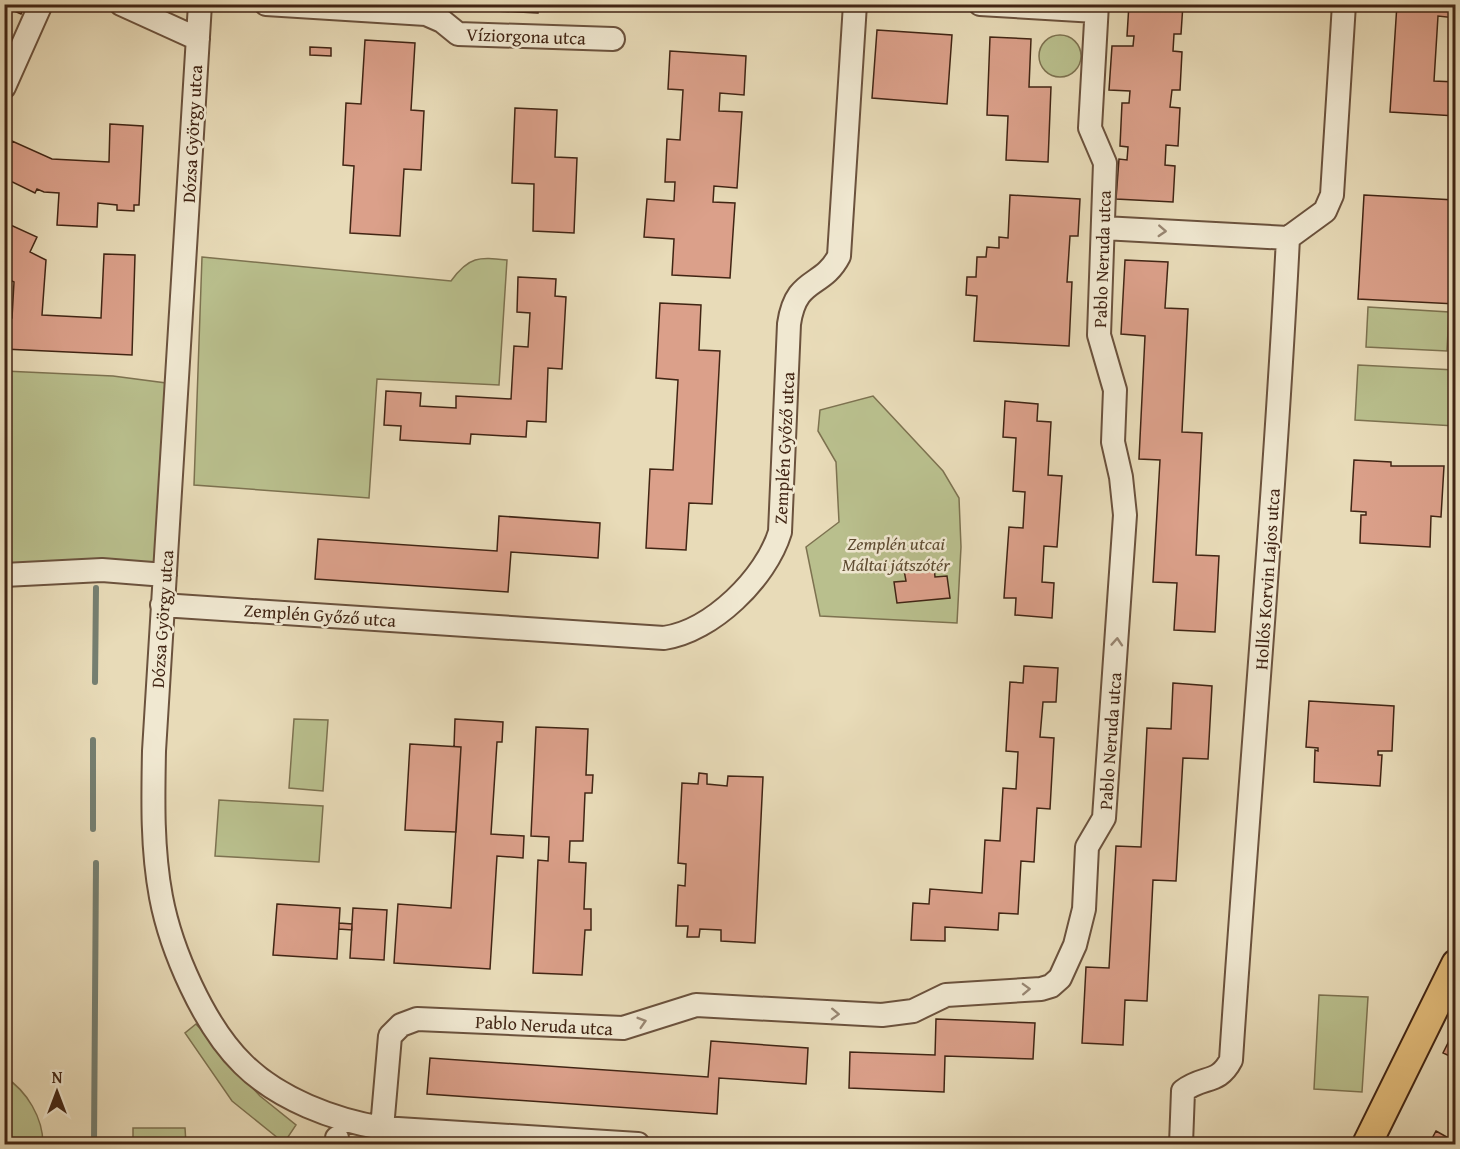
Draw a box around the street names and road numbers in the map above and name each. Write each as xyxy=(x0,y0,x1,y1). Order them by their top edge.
street label: Víziorgona utca xyxy=(466,20,587,52)
street label: Dózsa György utca xyxy=(175,64,209,204)
street label: Pablo Neruda utca xyxy=(1086,189,1118,328)
street label: Zemplén Győző utca xyxy=(767,371,801,525)
street label: Hollós Korvin Lajos utca xyxy=(1247,487,1287,671)
street label: Dózsa György utca xyxy=(144,549,180,689)
street label: Zemplén Győző utca xyxy=(243,596,397,634)
street label: Pablo Neruda utca xyxy=(1092,671,1128,811)
street label: Pablo Neruda utca xyxy=(475,1008,614,1042)

